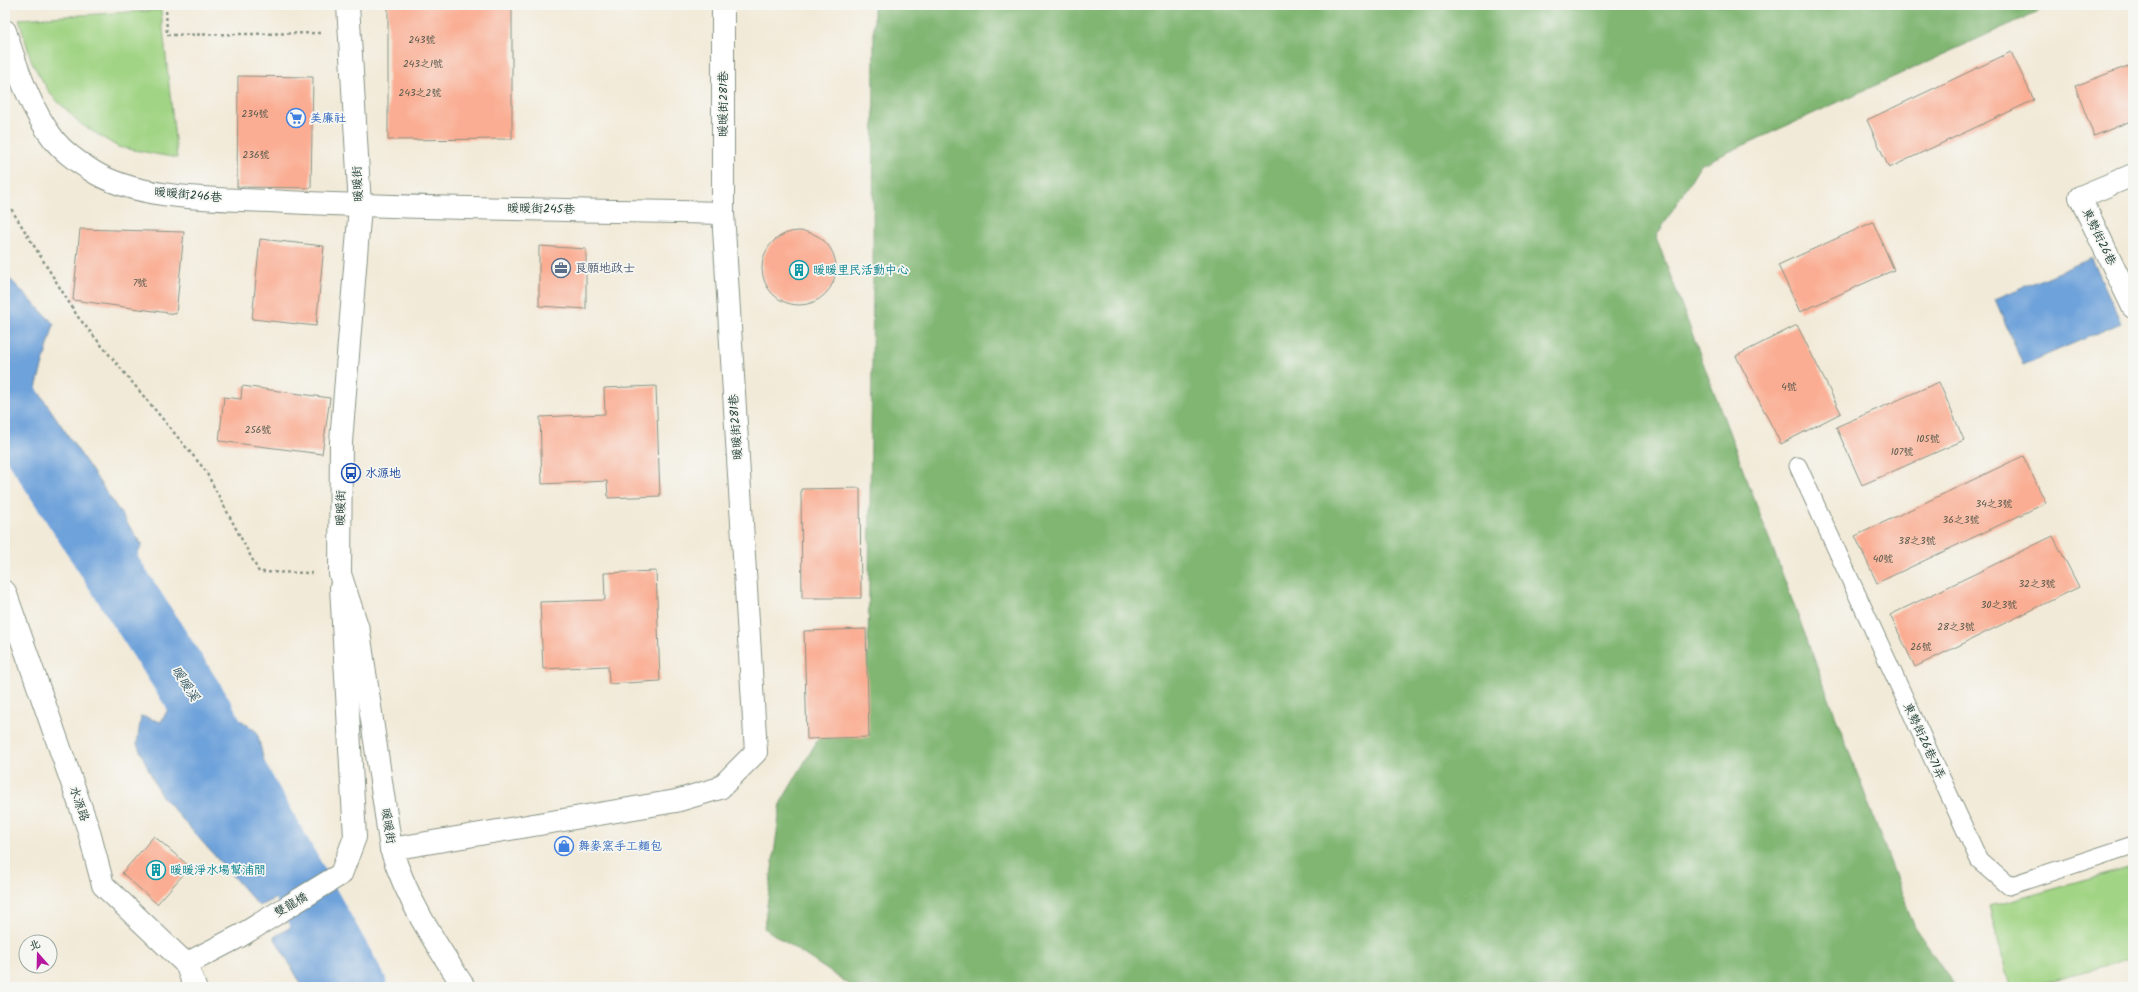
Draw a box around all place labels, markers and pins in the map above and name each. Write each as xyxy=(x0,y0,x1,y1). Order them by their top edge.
supermarket icon: 美廉社 xyxy=(285,107,307,129)
place label: 美廉社 xyxy=(310,109,346,128)
office icon: 良願地政士 xyxy=(550,257,572,279)
place label: 良願地政士 xyxy=(575,259,635,278)
building icon: 暖暖里民活動中心 xyxy=(788,259,810,281)
place label: 暖暖里民活動中心 xyxy=(813,261,909,280)
bus stop icon: 水源地 xyxy=(340,462,362,484)
place label: 水源地 xyxy=(365,464,401,483)
shop icon: 舞麥窯手工麵包 xyxy=(553,835,575,857)
place label: 舞麥窯手工麵包 xyxy=(578,837,662,856)
building icon: 暖暖淨水場幫浦間 xyxy=(145,859,167,881)
place label: 暖暖淨水場幫浦間 xyxy=(170,861,266,880)

